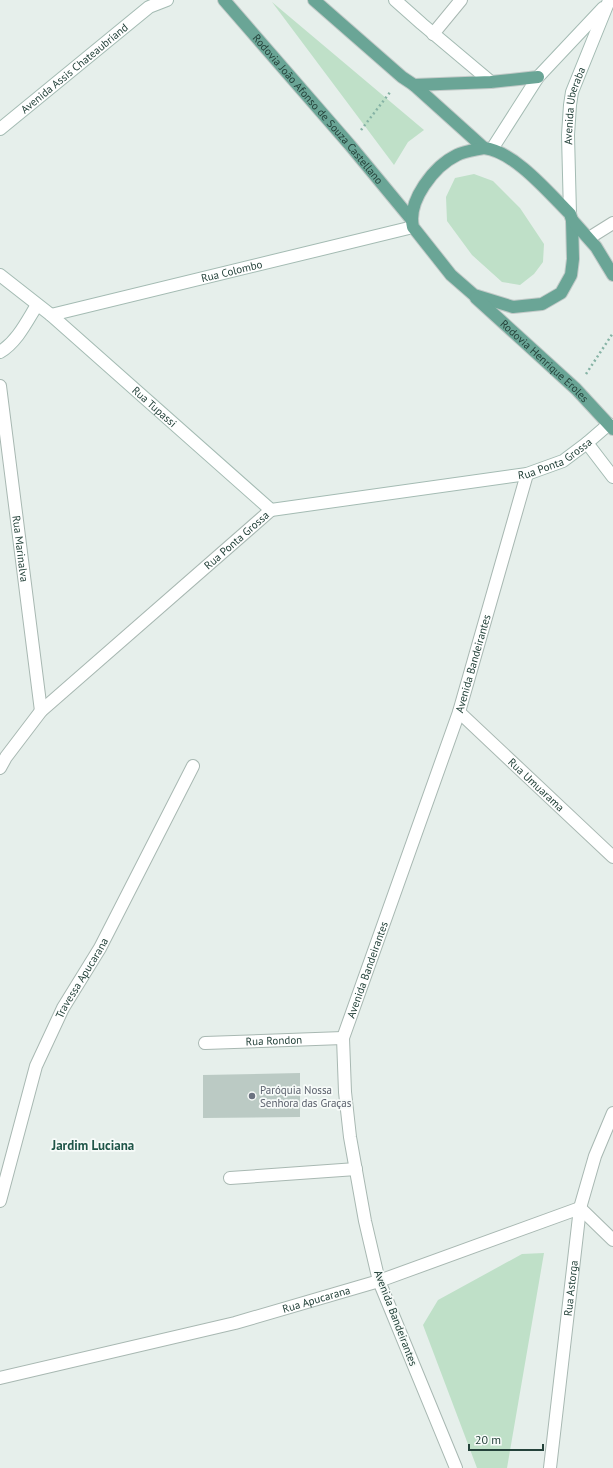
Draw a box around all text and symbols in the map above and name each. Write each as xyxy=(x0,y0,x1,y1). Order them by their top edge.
street label: Avenida Assis Chateaubriand xyxy=(18,20,131,116)
street label: Rodovia João Afonso de Souza Castellano xyxy=(250,31,386,187)
street label: Avenida Uberaba xyxy=(561,65,588,145)
street label: Rua Colombo xyxy=(200,257,264,285)
street label: Rodovia Henrique Eroles xyxy=(497,317,592,405)
street label: Rua Tupassi xyxy=(129,383,180,430)
street label: Rua Ponta Grossa xyxy=(517,435,595,482)
street label: Rua Ponta Grossa xyxy=(201,508,272,572)
street label: Rua Marinalva xyxy=(9,515,32,583)
street label: Avenida Bandeirantes xyxy=(452,612,494,714)
street label: Rua Umuarama xyxy=(505,755,567,814)
street label: Avenida Bandeirantes xyxy=(344,919,391,1020)
street label: Travessa Apucarana xyxy=(52,935,111,1021)
street label: Rua Rondon xyxy=(245,1032,302,1049)
place label: Paróquia Nossa Senhora das Graças xyxy=(260,1083,352,1110)
marker: Paróquia Nossa Senhora das Graças xyxy=(247,1091,257,1101)
district label: Jardim Luciana xyxy=(51,1137,134,1154)
street label: Rua Astorga xyxy=(561,1259,581,1317)
street label: Avenida Bandeirantes xyxy=(371,1268,421,1368)
street label: Rua Apucarana xyxy=(281,1283,352,1316)
scale bar xyxy=(469,1426,543,1452)
text: 20 m xyxy=(475,1432,501,1447)

